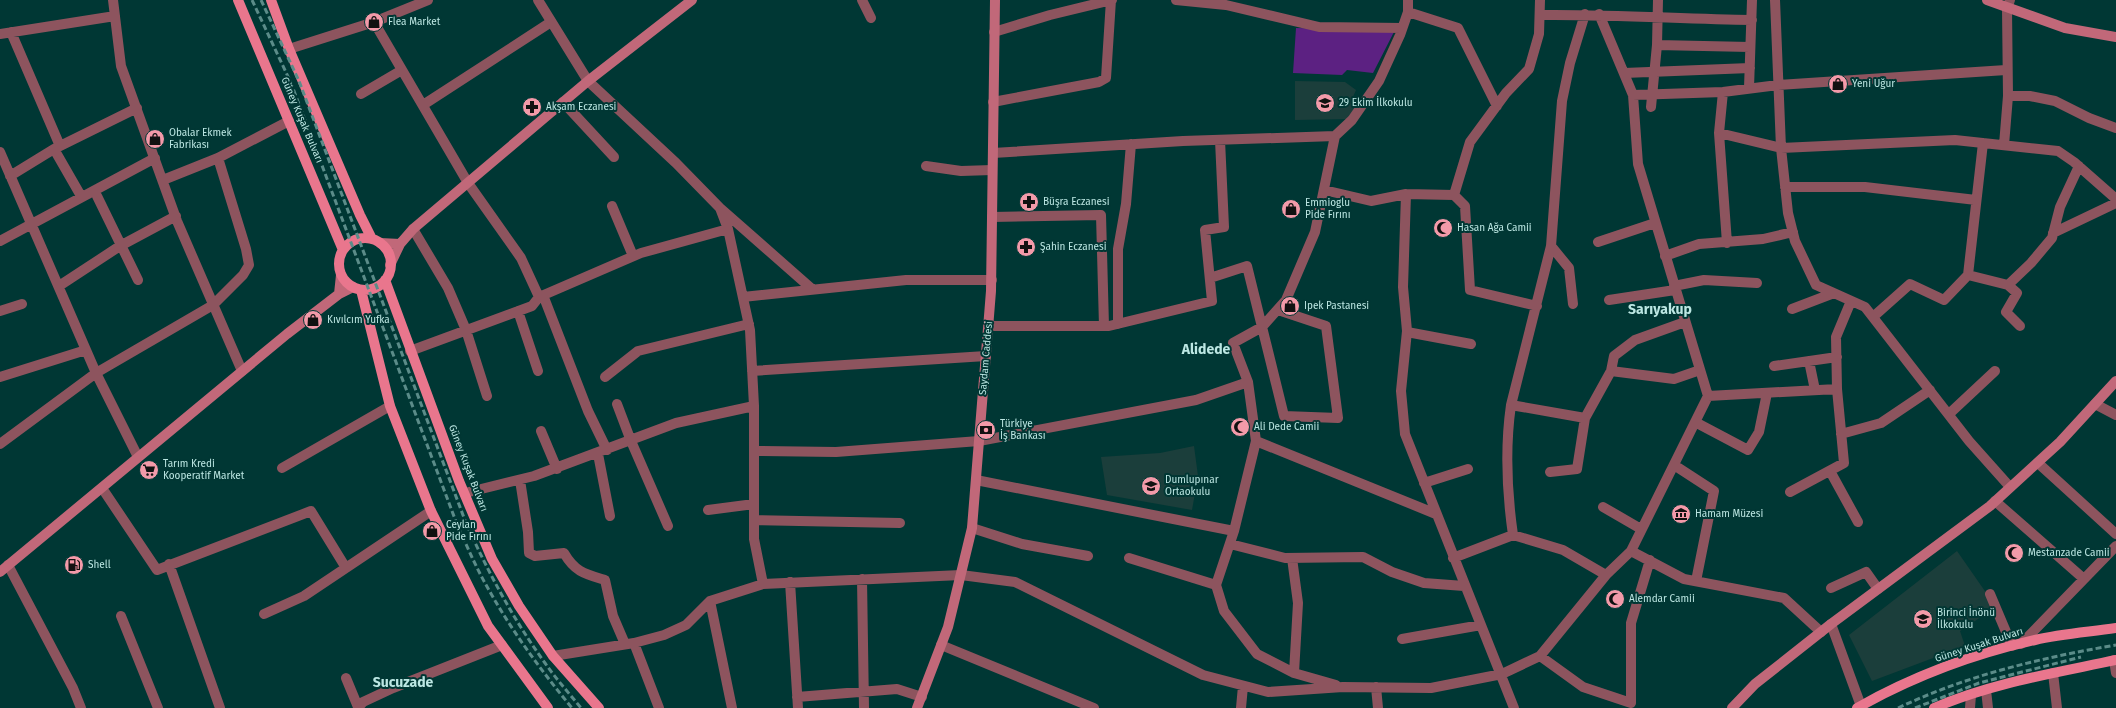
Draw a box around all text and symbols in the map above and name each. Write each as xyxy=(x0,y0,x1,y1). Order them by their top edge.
shop icon: Flea Market xyxy=(363,11,385,33)
place label: Flea Market xyxy=(388,16,441,28)
shop icon: Yeni Uğur xyxy=(1827,73,1849,95)
street label: Güney Kuşak Bulvarı xyxy=(279,75,325,165)
place label: Yeni Uğur xyxy=(1852,78,1895,90)
school or university icon: 29 Ekim İlkokulu xyxy=(1314,92,1336,114)
place label: 29 Ekim İlkokulu xyxy=(1339,95,1413,109)
pharmacy icon: Akşam Eczanesi xyxy=(521,96,543,118)
place label: Akşam Eczanesi xyxy=(546,101,617,113)
place label: Obalar Ekmek Fabrikası xyxy=(169,127,232,151)
shop icon: Obalar Ekmek Fabrikası xyxy=(144,128,166,150)
pharmacy icon: Büşra Eczanesi xyxy=(1018,191,1040,213)
place label: Büşra Eczanesi xyxy=(1043,196,1110,208)
place label: Emmioglu Pide Fırını xyxy=(1305,197,1350,221)
shop icon: Emmioglu Pide Fırını xyxy=(1280,198,1302,220)
mosque icon: Hasan Ağa Camii xyxy=(1432,217,1454,239)
place label: Hasan Ağa Camii xyxy=(1457,222,1532,234)
pharmacy icon: Şahin Eczanesi xyxy=(1015,236,1037,258)
place label: Şahin Eczanesi xyxy=(1040,241,1107,253)
shop icon: Ipek Pastanesi xyxy=(1279,295,1301,317)
place label: Ipek Pastanesi xyxy=(1304,300,1369,312)
district label: Sarıyakup xyxy=(1628,301,1692,318)
shop icon: Kıvılcım Yufka xyxy=(302,309,324,331)
place label: Kıvılcım Yufka xyxy=(327,314,390,326)
street label: Saydam Caddesi xyxy=(977,320,995,395)
district label: Alidede xyxy=(1181,341,1231,358)
mosque icon: Ali Dede Camii xyxy=(1229,416,1251,438)
place label: Türkiye İş Bankası xyxy=(1000,418,1045,442)
bank icon: Türkiye İş Bankası xyxy=(975,419,997,441)
place label: Ali Dede Camii xyxy=(1254,421,1319,433)
street label: Güney Kuşak Bulvarı xyxy=(446,423,490,513)
place label: Tarım Kredi Kooperatif Market xyxy=(163,458,245,482)
supermarket icon: Tarım Kredi Kooperatif Market xyxy=(138,459,160,481)
place label: Dumlupınar Ortaokulu xyxy=(1165,474,1219,498)
school or university icon: Dumlupınar Ortaokulu xyxy=(1140,475,1162,497)
museum icon: Hamam Müzesi xyxy=(1670,503,1692,525)
place label: Hamam Müzesi xyxy=(1695,508,1763,520)
place label: Ceylan Pide Fırını xyxy=(446,519,491,543)
shop icon: Ceylan Pide Fırını xyxy=(421,520,443,542)
mosque icon: Mestanzade Camii xyxy=(2003,542,2025,564)
place label: Mestanzade Camii xyxy=(2028,547,2110,559)
fuel station icon: Shell xyxy=(63,554,85,576)
place label: Shell xyxy=(88,559,111,571)
mosque icon: Alemdar Camii xyxy=(1604,588,1626,610)
place label: Alemdar Camii xyxy=(1629,593,1695,605)
place label: Birinci İnönü İlkokulu xyxy=(1937,605,1995,631)
school or university icon: Birinci İnönü İlkokulu xyxy=(1912,608,1934,630)
street label: Güney Kuşak Bulvarı xyxy=(1933,625,2025,665)
district label: Sucuzade xyxy=(373,674,434,691)

